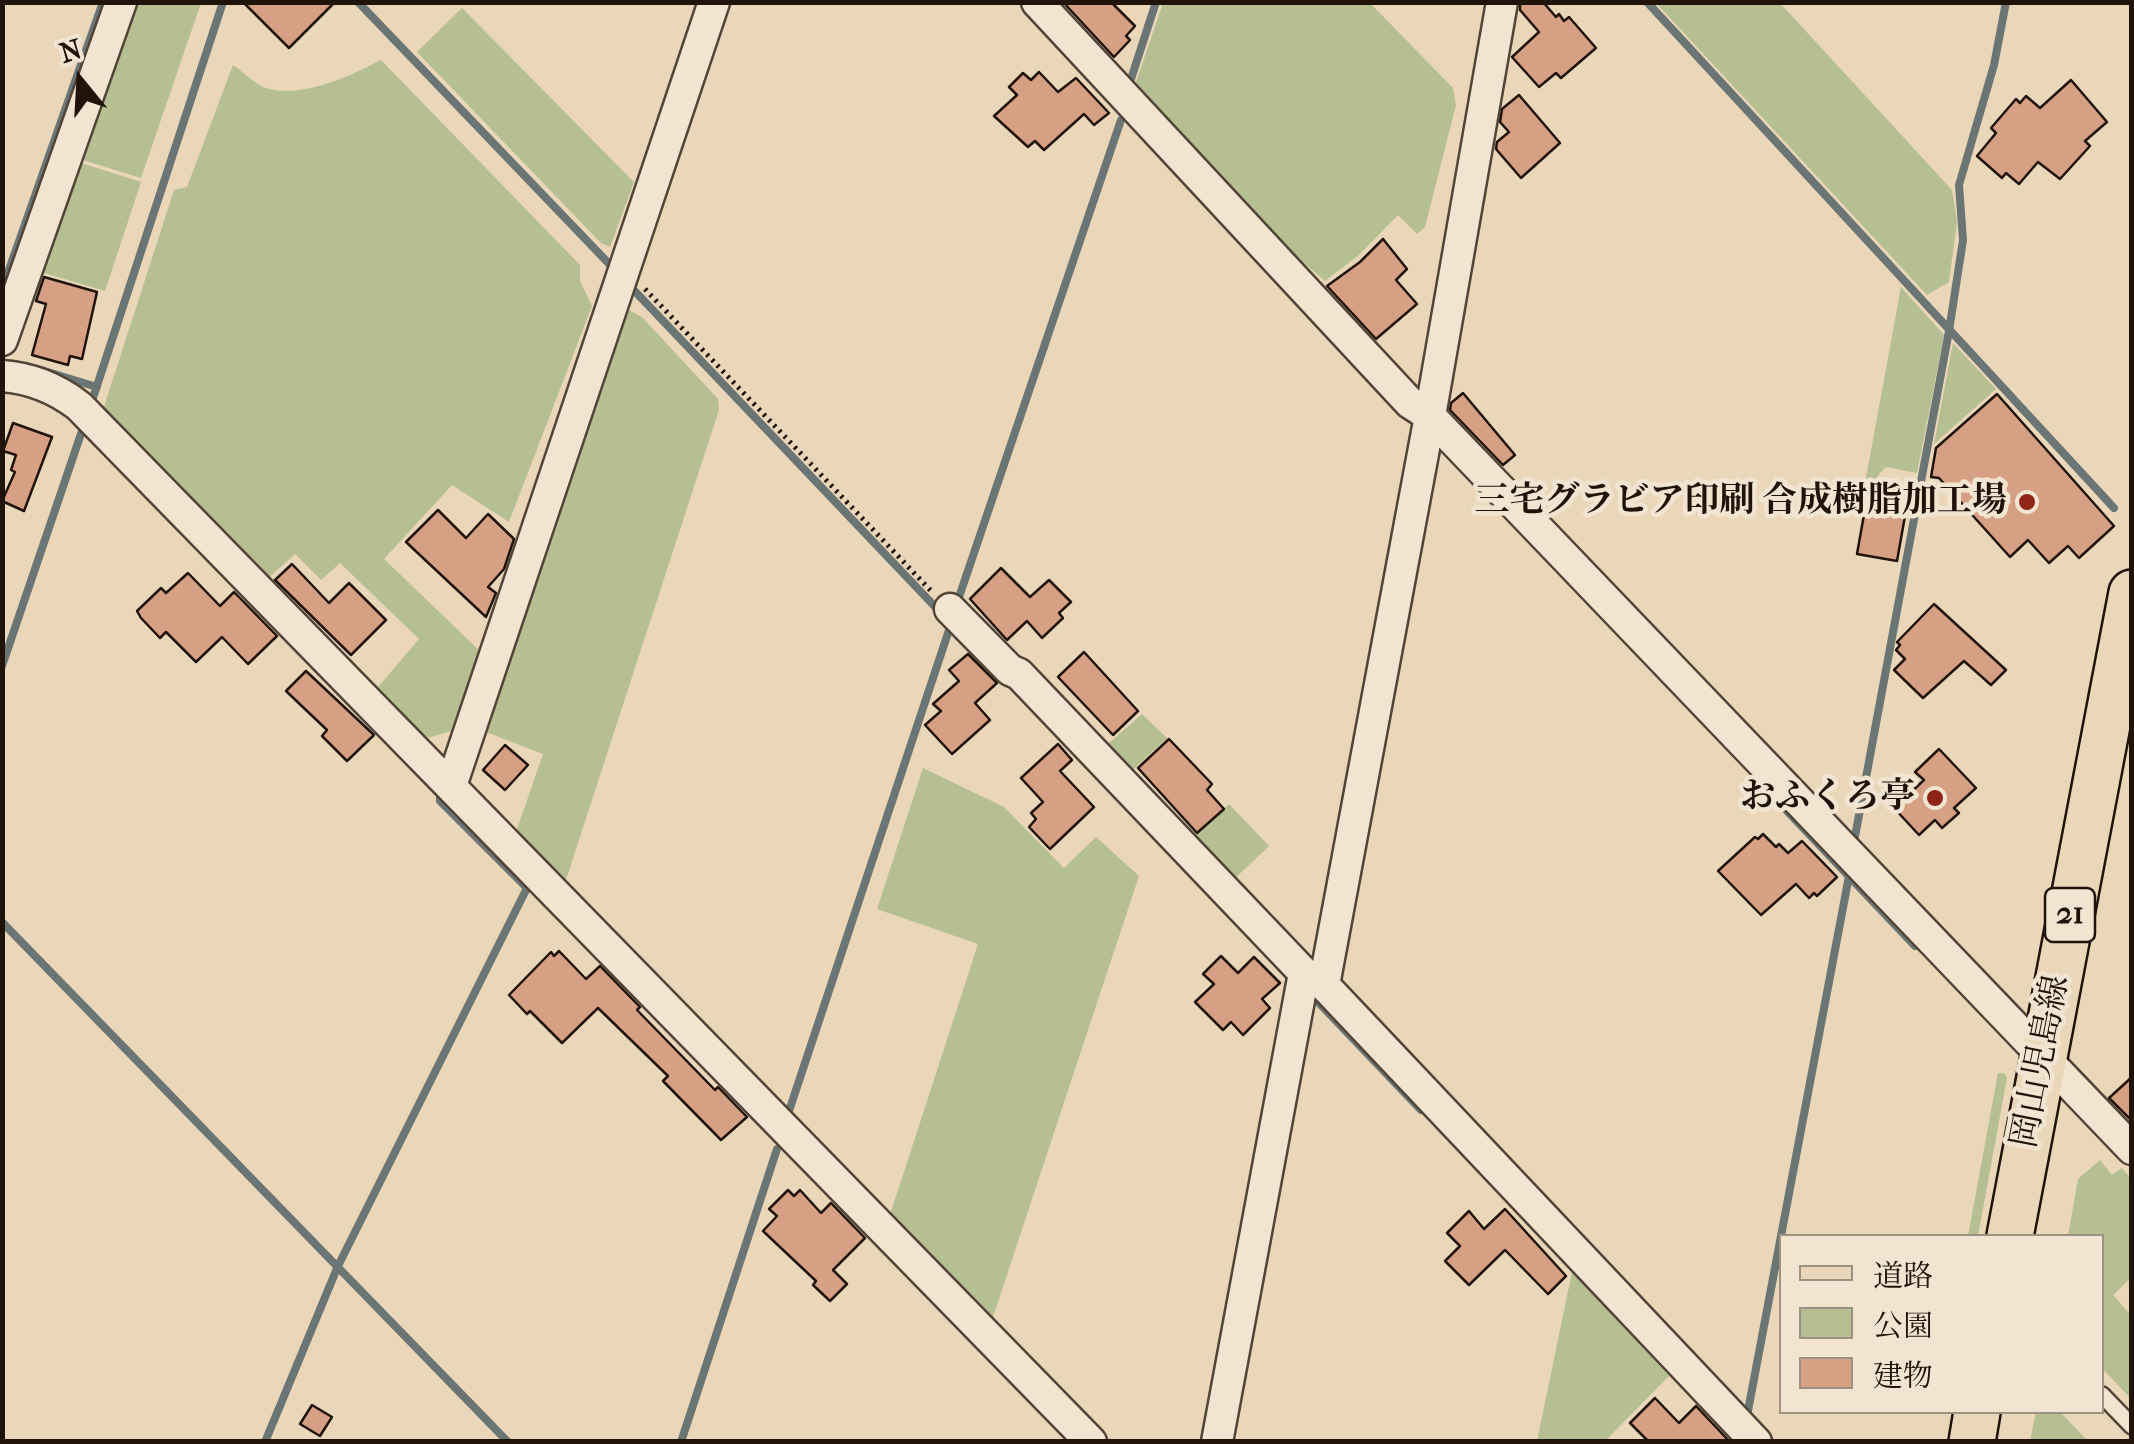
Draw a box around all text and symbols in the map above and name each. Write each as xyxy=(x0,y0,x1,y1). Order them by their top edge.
north arrow xyxy=(30,30,130,130)
text: N xyxy=(55,32,86,70)
place label: 三宅グラビア印刷 合成樹脂加工場 xyxy=(1474,481,2007,523)
marker: 三宅グラビア印刷 合成樹脂加工場 xyxy=(2016,491,2038,513)
place label: おふくろ亭 xyxy=(1740,777,1915,819)
marker: おふくろ亭 xyxy=(1924,787,1946,809)
road number: 21 xyxy=(2045,888,2095,942)
street label: 岡山児島線 xyxy=(2005,972,2079,1152)
legend xyxy=(1779,1234,2104,1414)
text: 道路 xyxy=(1873,1259,1933,1294)
text: 公園 xyxy=(1873,1309,1933,1344)
text: 建物 xyxy=(1873,1359,1933,1394)

